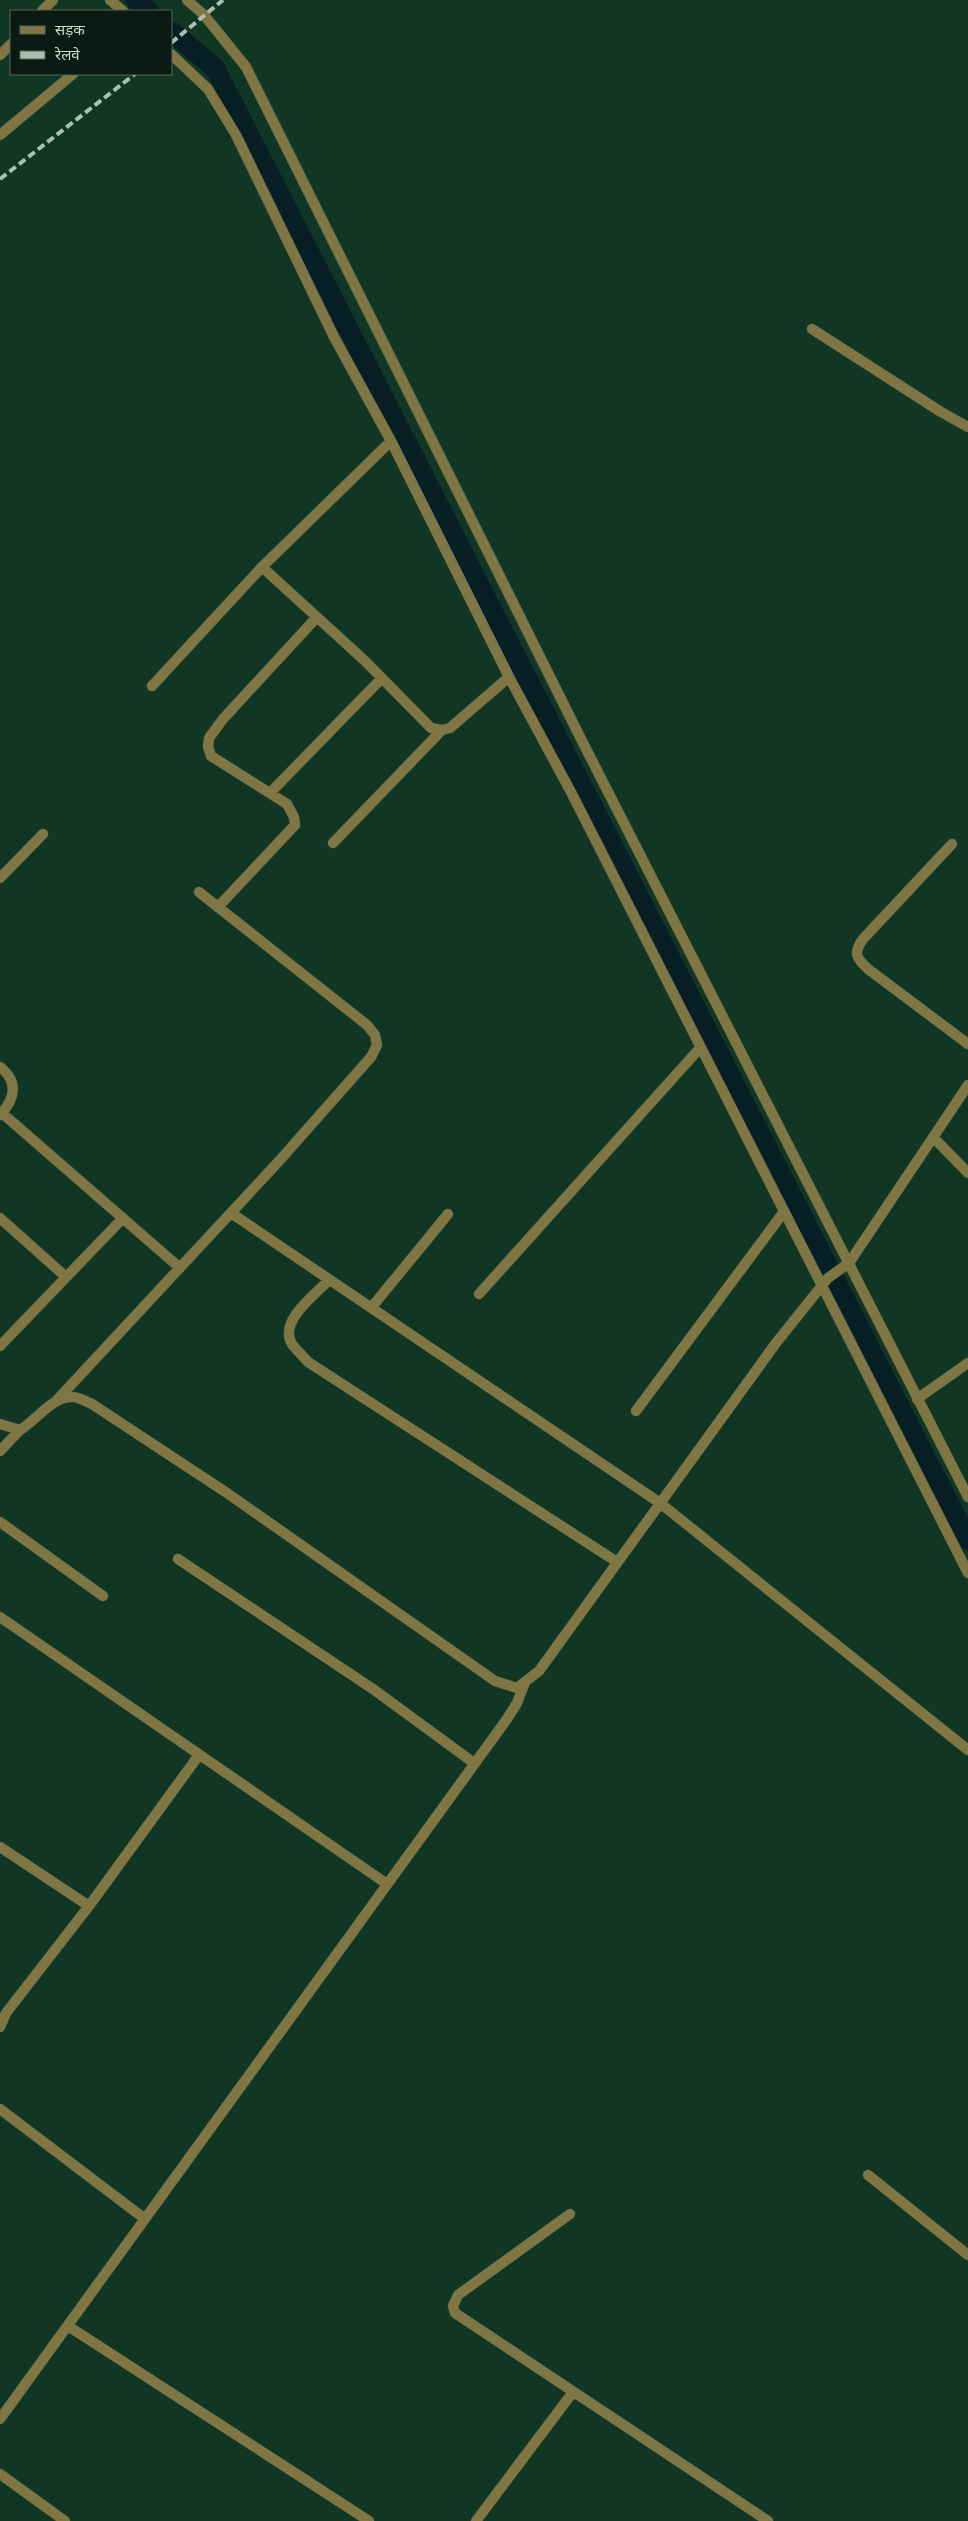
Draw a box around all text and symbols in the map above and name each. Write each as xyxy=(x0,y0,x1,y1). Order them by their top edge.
legend xyxy=(10,10,172,75)
text: सड़क xyxy=(55,19,85,39)
text: रेलवे xyxy=(54,44,80,64)

